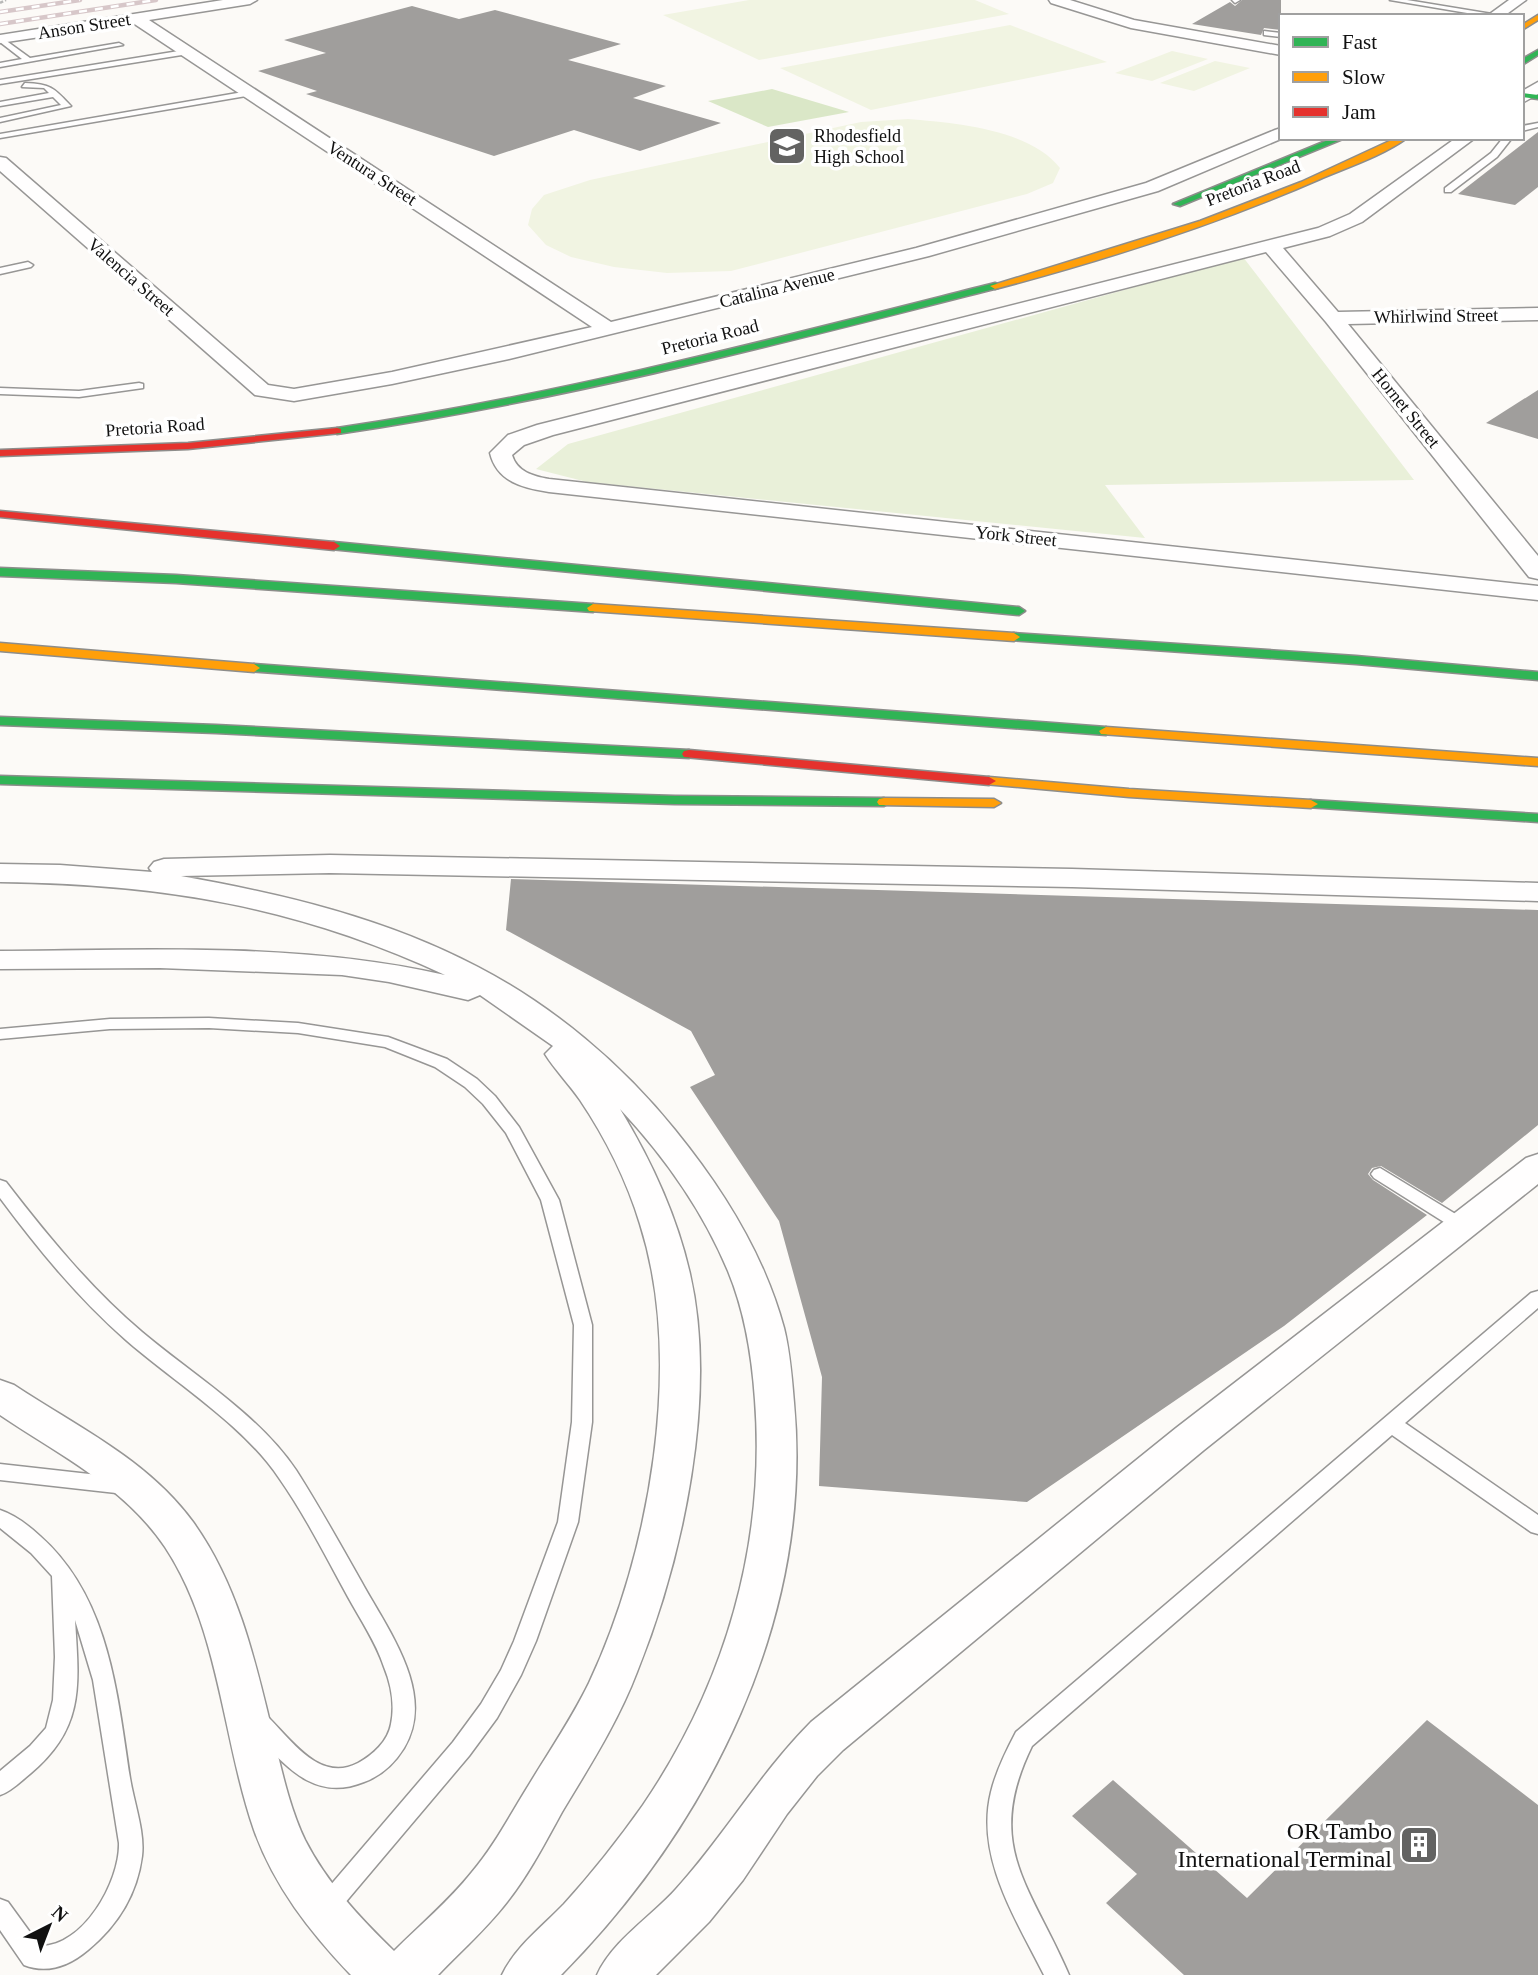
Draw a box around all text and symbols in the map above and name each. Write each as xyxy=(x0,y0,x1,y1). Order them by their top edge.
street label: Anson Street xyxy=(36,9,132,43)
legend xyxy=(1279,14,1524,140)
text: Fast xyxy=(1342,30,1377,54)
text: Slow xyxy=(1342,65,1386,89)
text: Jam xyxy=(1342,100,1376,124)
school or university icon: Rhodesfield High School xyxy=(766,125,808,167)
place label: Rhodesfield High School xyxy=(814,126,905,167)
street label: Ventura Street xyxy=(324,137,420,209)
street label: Pretoria Road xyxy=(1203,156,1303,210)
street label: Valencia Street xyxy=(84,234,178,320)
street label: Catalina Avenue xyxy=(717,264,837,312)
street label: Whirlwind Street xyxy=(1374,305,1498,327)
street label: Pretoria Road xyxy=(659,315,761,359)
street label: Hornet Street xyxy=(1368,364,1444,452)
street label: Pretoria Road xyxy=(105,414,205,440)
street label: York Street xyxy=(974,522,1058,550)
place label: OR Tambo International Terminal xyxy=(1178,1818,1392,1872)
building icon: OR Tambo International Terminal xyxy=(1398,1824,1440,1866)
north arrow xyxy=(14,1891,84,1961)
text: N xyxy=(48,1901,72,1926)

